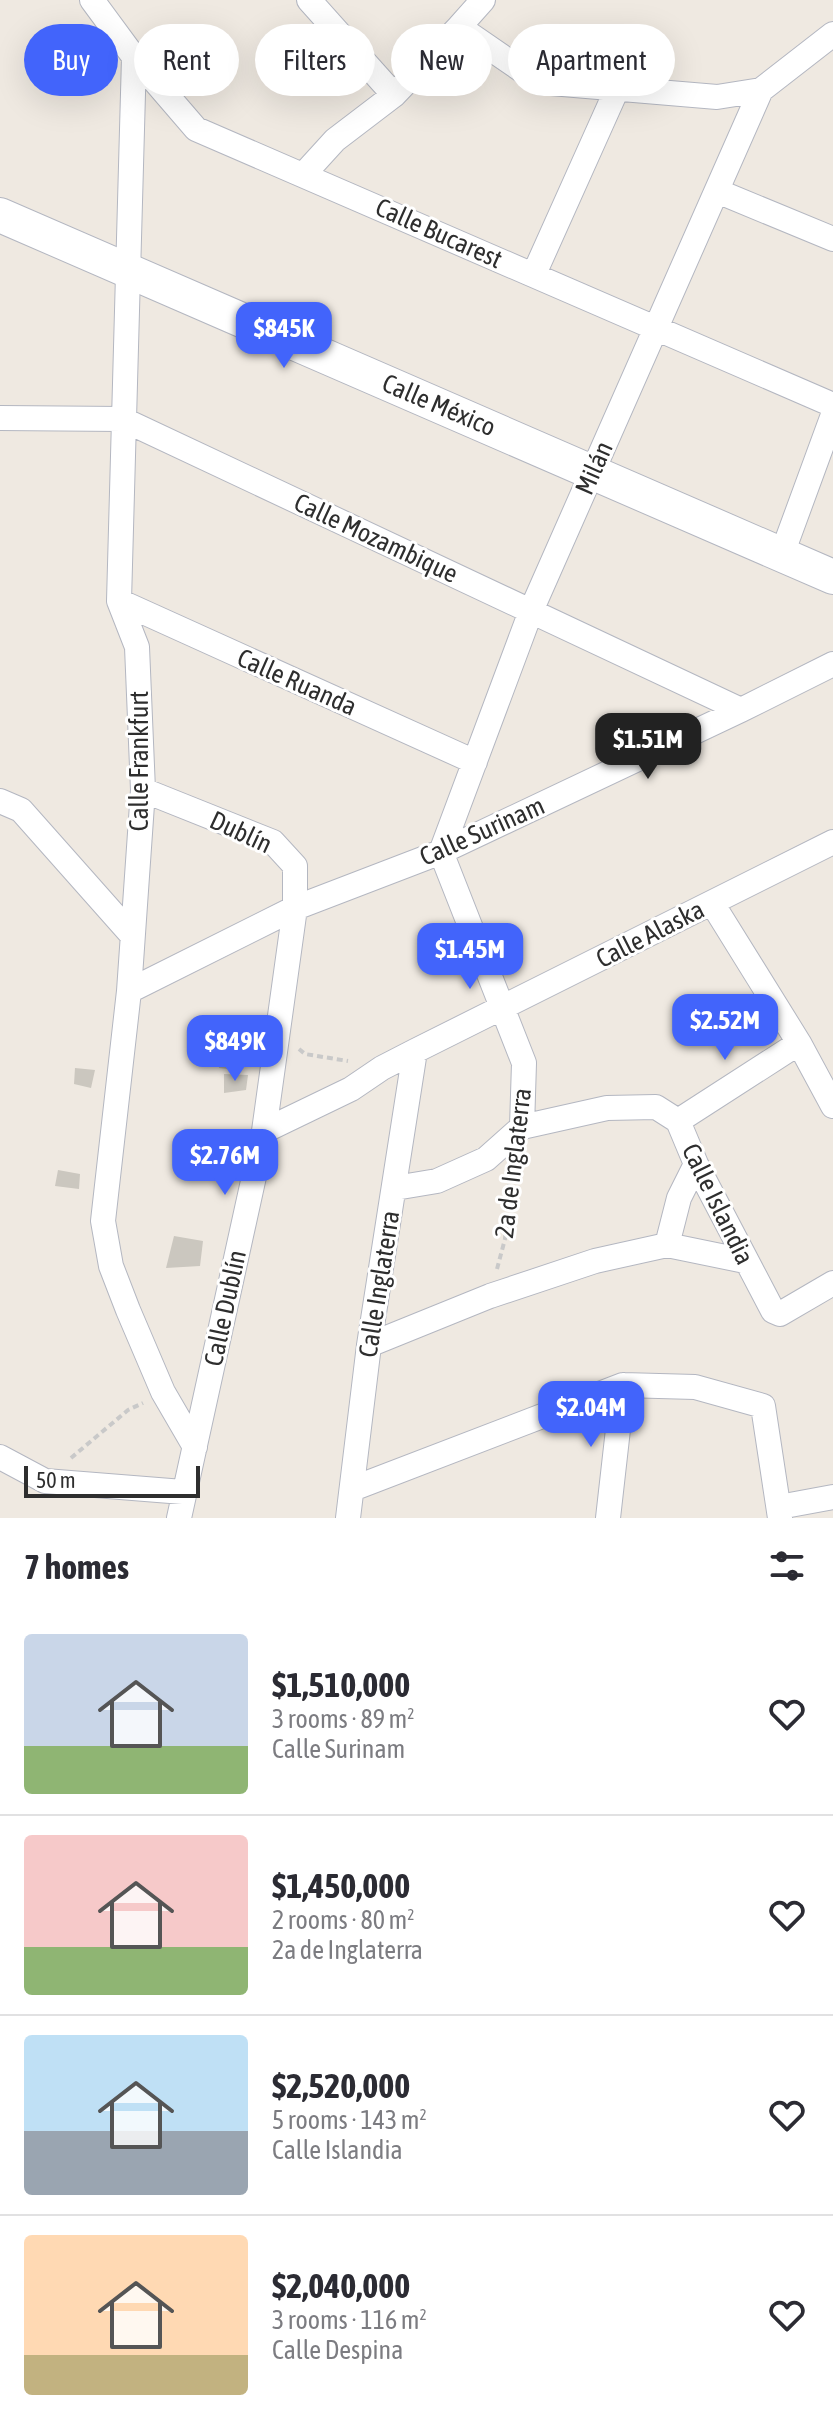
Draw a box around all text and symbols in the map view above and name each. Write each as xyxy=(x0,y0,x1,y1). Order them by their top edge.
chip: Buy xyxy=(24,24,118,96)
chip: Rent xyxy=(134,24,239,96)
chip: Filters xyxy=(255,24,375,96)
chip: New xyxy=(391,24,492,96)
chip: Apartment xyxy=(508,24,675,96)
street label: Calle Bucarest xyxy=(371,192,507,274)
pin: $845K xyxy=(228,302,340,370)
text: $845K xyxy=(254,313,314,343)
street label: Calle México xyxy=(378,368,500,442)
street label: Milán xyxy=(569,437,619,499)
street label: Calle Mozambique xyxy=(289,487,463,589)
street label: Calle Ruanda xyxy=(233,642,361,722)
street label: Calle Frankfurt xyxy=(124,691,154,831)
pin: $1.51M xyxy=(583,713,713,781)
text: $1.51M xyxy=(613,724,683,754)
street label: Calle Surinam xyxy=(415,790,549,872)
street label: Dublín xyxy=(205,805,277,859)
street label: Calle Alaska xyxy=(591,894,709,974)
pin: $1.45M xyxy=(405,923,535,991)
text: $1.45M xyxy=(435,934,505,964)
pin: $2.52M xyxy=(660,994,790,1062)
text: $2.52M xyxy=(690,1005,760,1035)
pin: $849K xyxy=(179,1015,291,1083)
text: $849K xyxy=(205,1026,265,1056)
street label: 2a de Inglaterra xyxy=(489,1086,537,1240)
pin: $2.76M xyxy=(160,1129,290,1197)
street label: Calle Islandia xyxy=(676,1139,760,1269)
text: $2.76M xyxy=(190,1140,260,1170)
street label: Calle Inglaterra xyxy=(353,1209,405,1359)
street label: Calle Dublín xyxy=(198,1247,252,1369)
pin: $2.04M xyxy=(526,1381,656,1449)
text: $2.04M xyxy=(556,1392,626,1422)
scale bar xyxy=(24,1462,200,1498)
text: 50 m xyxy=(36,1467,76,1493)
icon: filters xyxy=(765,1544,809,1588)
text: 7 homes xyxy=(24,1547,129,1586)
text: $1,510,000 xyxy=(272,1665,410,1704)
icon: home xyxy=(88,1666,184,1762)
icon: heart xyxy=(765,1692,809,1736)
text: 3 rooms · 89 m² xyxy=(272,1704,414,1734)
text: Calle Surinam xyxy=(272,1734,405,1764)
text: $1,450,000 xyxy=(272,1866,410,1905)
icon: home xyxy=(88,1867,184,1963)
icon: heart xyxy=(765,1893,809,1937)
text: 2 rooms · 80 m² xyxy=(272,1905,414,1935)
text: 2a de Inglaterra xyxy=(272,1935,423,1965)
text: $2,520,000 xyxy=(272,2066,410,2105)
icon: home xyxy=(88,2067,184,2163)
icon: heart xyxy=(765,2093,809,2137)
text: 5 rooms · 143 m² xyxy=(272,2105,427,2135)
text: Calle Islandia xyxy=(272,2135,402,2165)
text: $2,040,000 xyxy=(272,2266,410,2305)
icon: home xyxy=(88,2267,184,2363)
icon: heart xyxy=(765,2293,809,2337)
text: 3 rooms · 116 m² xyxy=(272,2305,427,2335)
text: Calle Despina xyxy=(272,2335,403,2365)

